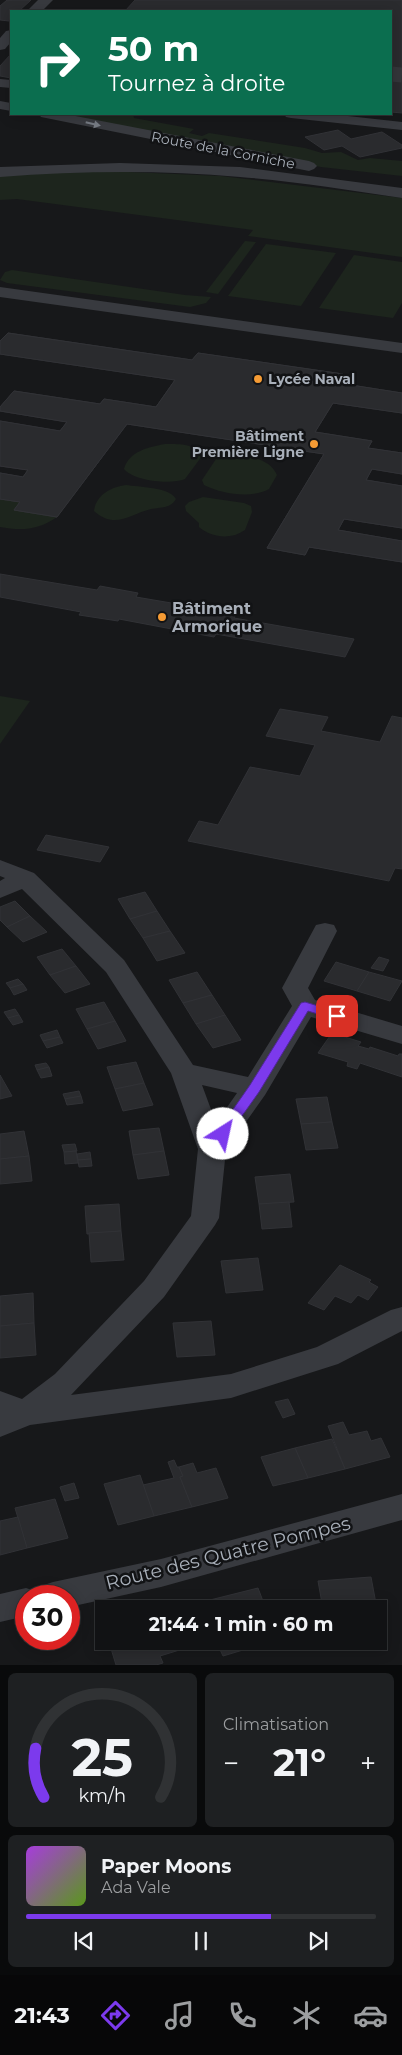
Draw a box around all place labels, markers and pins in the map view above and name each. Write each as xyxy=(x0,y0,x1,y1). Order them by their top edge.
place label: Lycée Naval xyxy=(268,370,355,388)
marker: Lycée Naval xyxy=(252,373,264,385)
place label: Bâtiment Première Ligne xyxy=(192,427,304,461)
marker: Bâtiment Première Ligne xyxy=(308,438,320,450)
place label: Bâtiment Armorique xyxy=(171,599,262,636)
marker: Bâtiment Armorique xyxy=(156,611,168,623)
pin xyxy=(316,995,358,1037)

